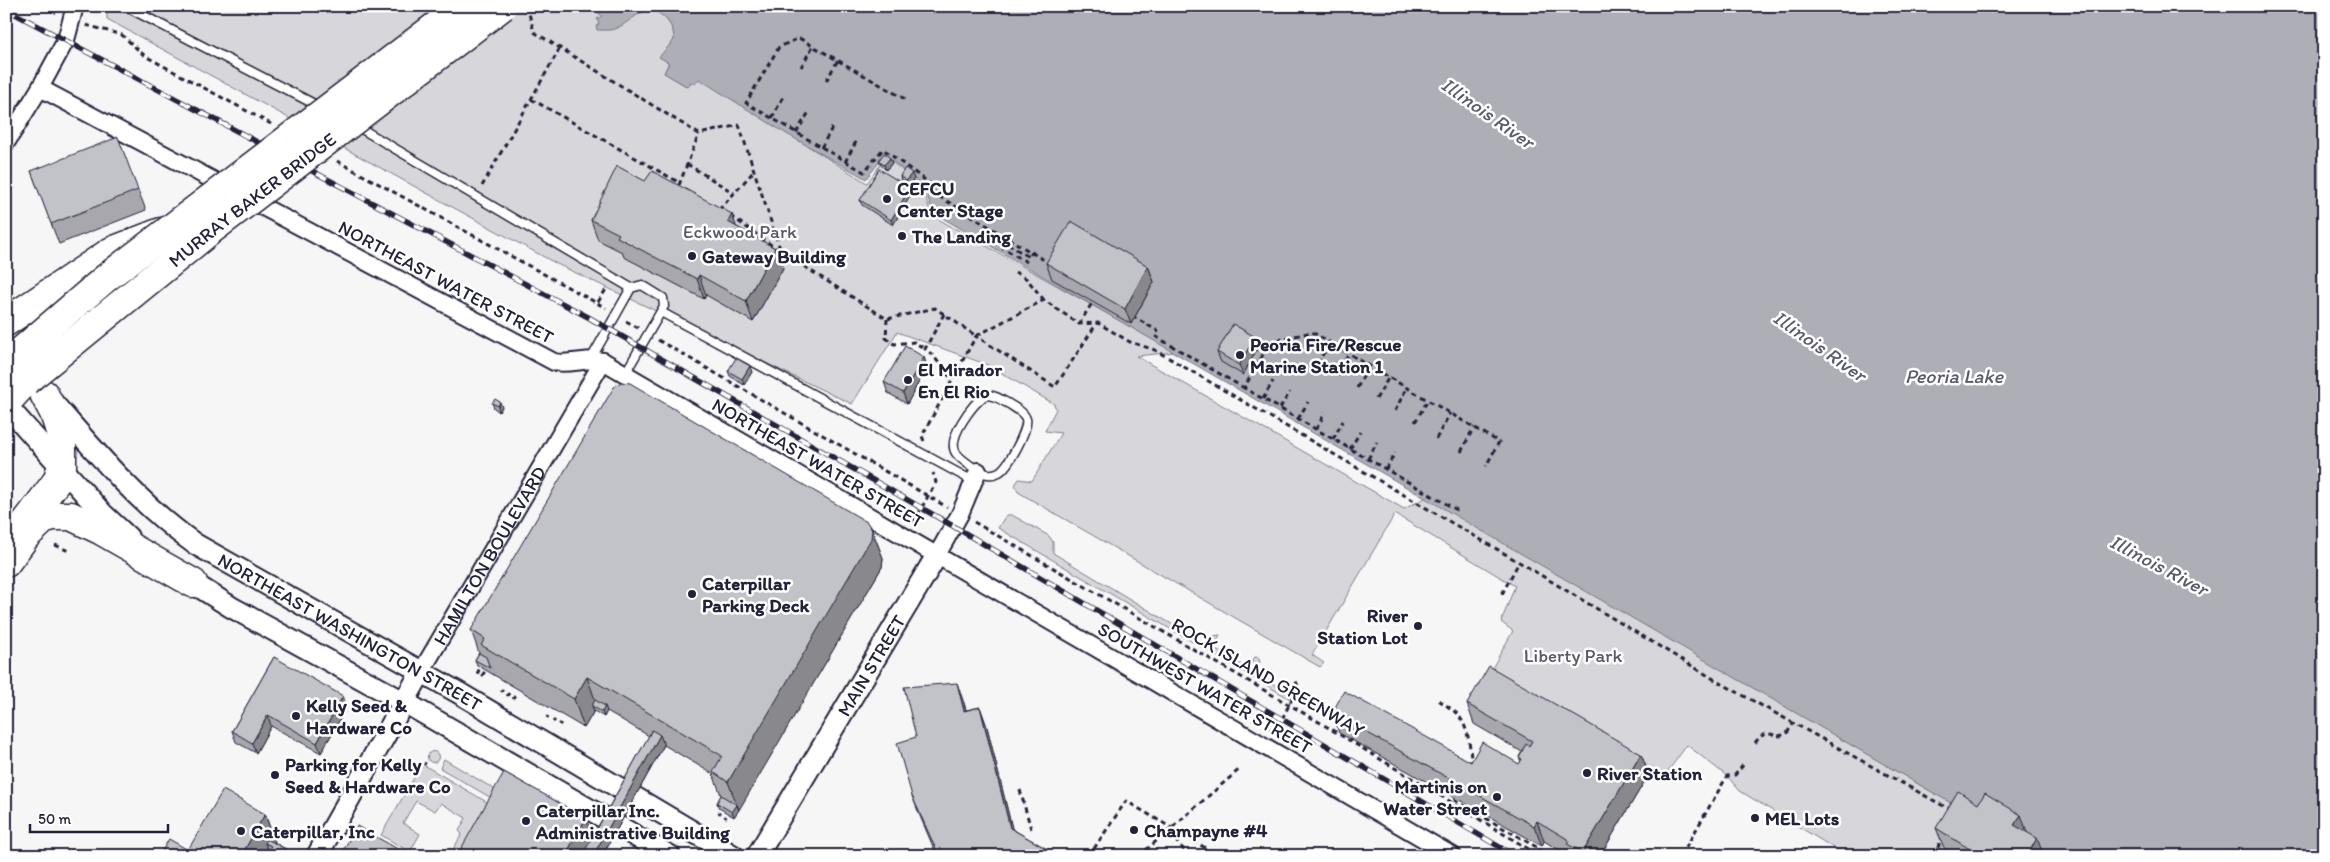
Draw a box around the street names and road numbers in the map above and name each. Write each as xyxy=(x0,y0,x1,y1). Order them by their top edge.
street label: MURRAY BAKER BRIDGE xyxy=(164,127,340,272)
street label: NORTHEAST WATER STREET xyxy=(334,215,558,349)
street label: NORTHEAST WATER STREET xyxy=(708,393,928,533)
street label: HAMILTON BOULEVARD xyxy=(428,462,550,649)
street label: NORTHEAST WASHINGTON STREET xyxy=(214,548,487,716)
street label: MAIN STREET xyxy=(832,610,910,720)
street label: ROCK ISLAND GREENWAY xyxy=(1167,612,1369,742)
street label: SOUTHWEST WATER STREET xyxy=(1094,617,1316,759)

